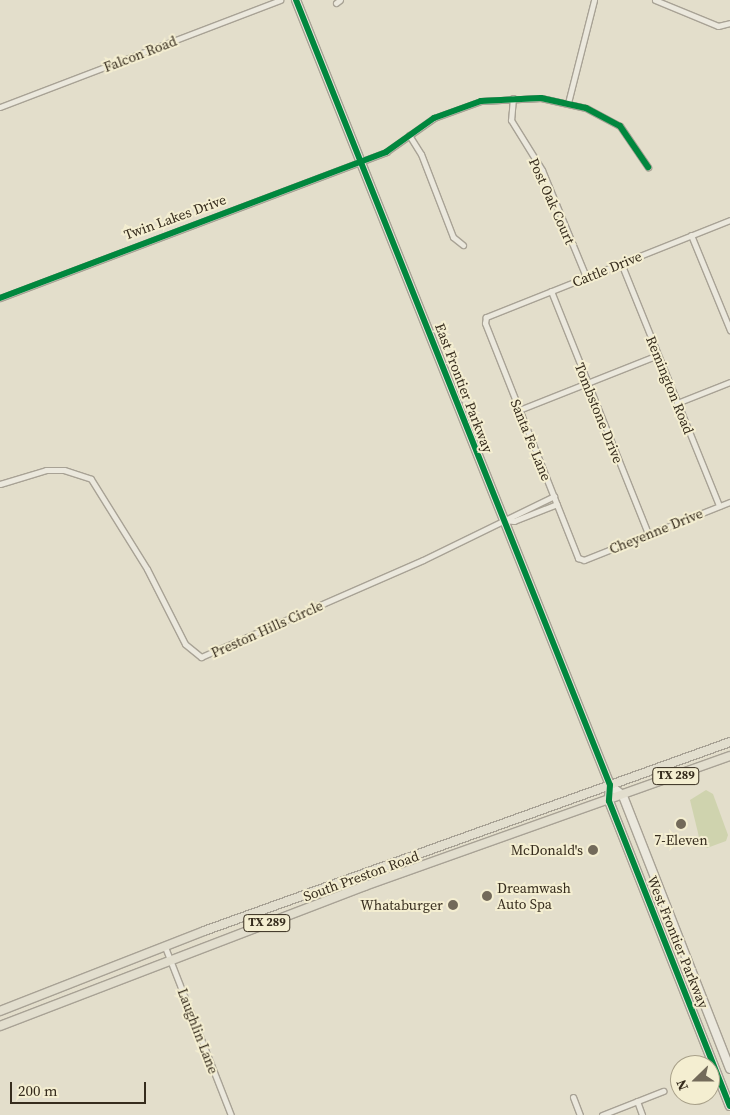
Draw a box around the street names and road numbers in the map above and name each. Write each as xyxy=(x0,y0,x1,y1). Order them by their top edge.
street label: Falcon Road xyxy=(101,32,179,76)
street label: Post Oak Court xyxy=(525,155,579,247)
street label: Twin Lakes Drive xyxy=(122,191,228,243)
street label: Cattle Drive xyxy=(570,247,644,291)
street label: East Frontier Parkway xyxy=(432,321,496,455)
street label: Remington Road xyxy=(643,333,697,437)
street label: Tombstone Drive xyxy=(571,360,627,466)
street label: Santa Fe Lane xyxy=(507,397,555,483)
street label: Cheyenne Drive xyxy=(607,505,705,557)
street label: Preston Hills Circle xyxy=(208,597,326,661)
road number: TX 289 xyxy=(652,766,700,786)
street label: South Preston Road xyxy=(301,847,421,905)
street label: West Frontier Parkway xyxy=(644,873,712,1011)
road number: TX 289 xyxy=(243,914,291,932)
street label: Laughlin Lane xyxy=(174,986,222,1076)

